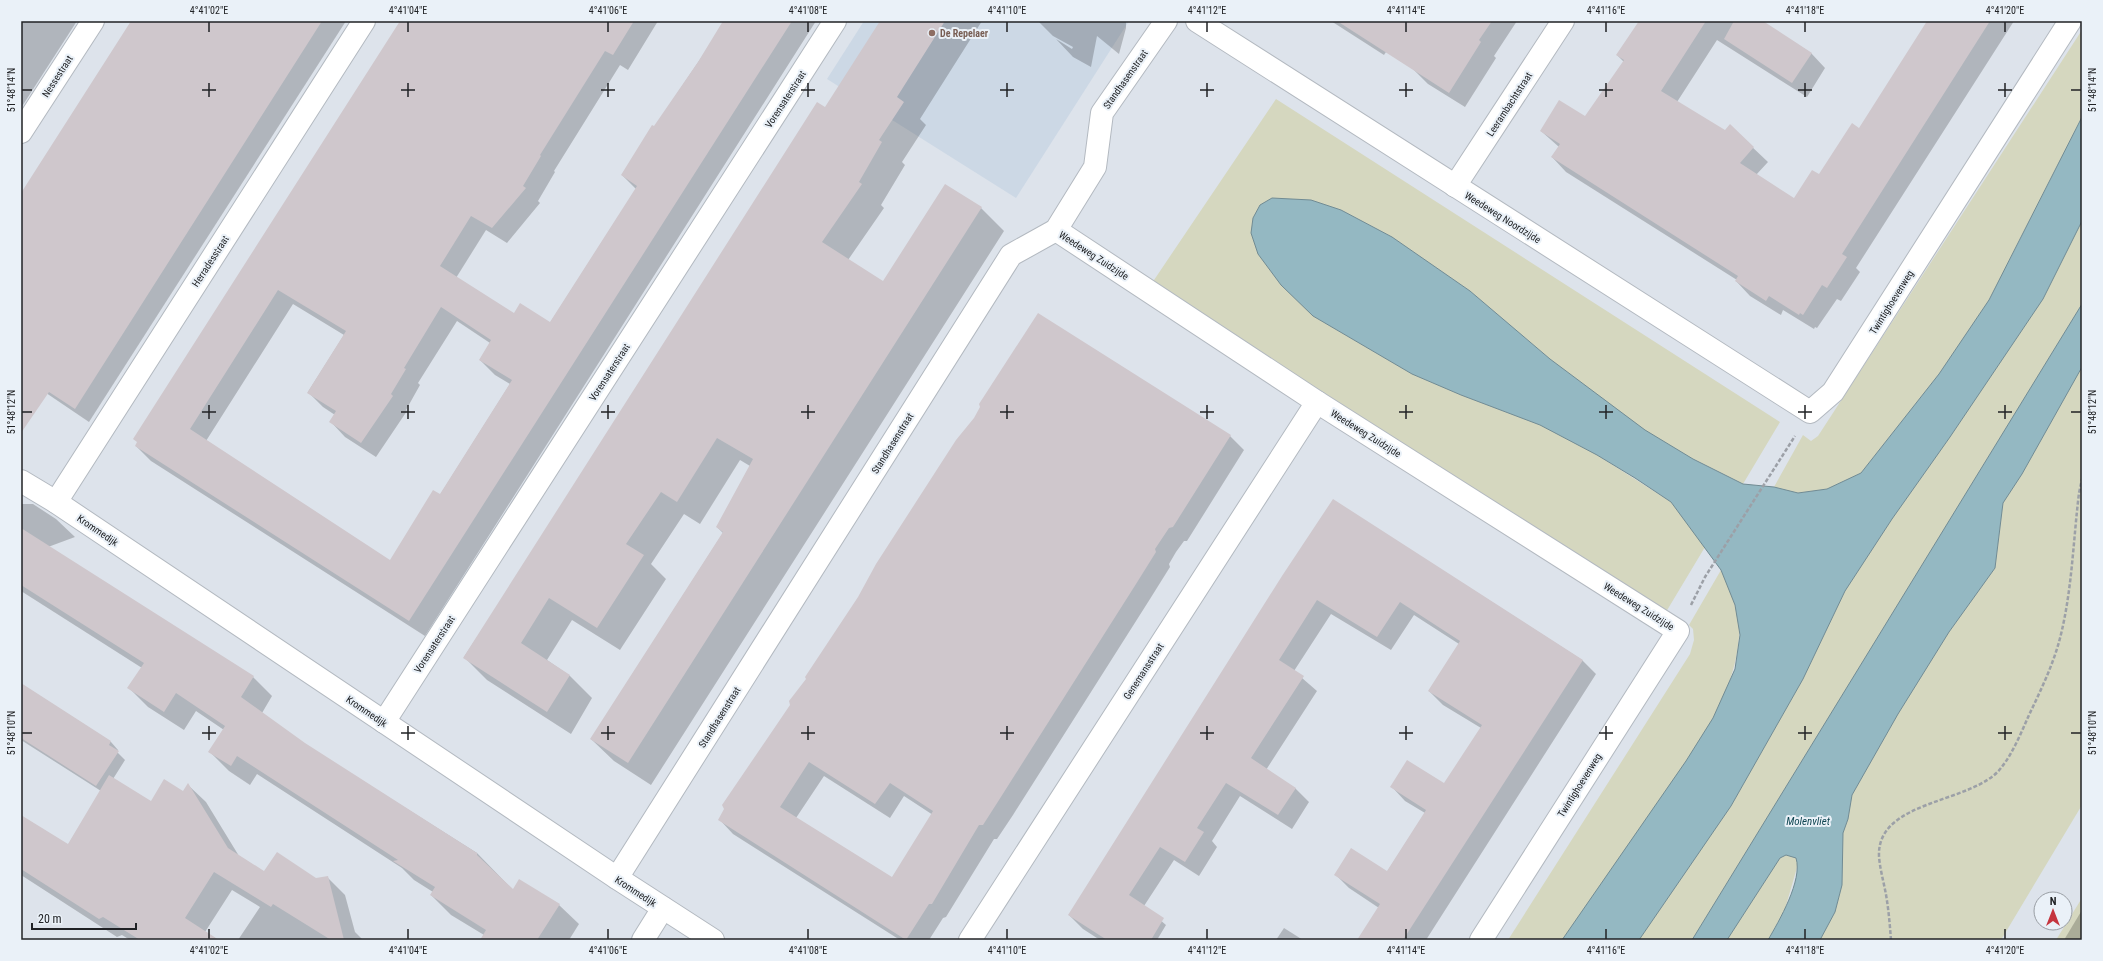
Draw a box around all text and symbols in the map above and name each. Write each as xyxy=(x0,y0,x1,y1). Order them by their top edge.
text: 4°41'02"E xyxy=(190,5,228,16)
text: 4°41'04"E xyxy=(389,5,427,16)
text: 4°41'06"E xyxy=(589,5,627,16)
text: 4°41'08"E xyxy=(789,5,827,16)
text: 4°41'10"E xyxy=(988,5,1026,16)
text: 4°41'12"E xyxy=(1188,5,1226,16)
text: 4°41'14"E xyxy=(1387,5,1425,16)
text: 4°41'16"E xyxy=(1587,5,1625,16)
text: 4°41'18"E xyxy=(1786,5,1824,16)
text: 4°41'20"E xyxy=(1986,5,2024,16)
marker: De Repelaer xyxy=(927,28,937,38)
place label: De Repelaer xyxy=(940,28,989,39)
street label: Standhasenstraat xyxy=(1101,48,1150,111)
street label: Nessestraat xyxy=(40,53,75,99)
text: 51°48'14"N xyxy=(6,68,17,112)
text: 51°48'14"N xyxy=(2087,68,2098,112)
street label: Vorensaterstraat xyxy=(763,69,808,130)
street label: Leerambachtstraat xyxy=(1485,70,1534,138)
street label: Weedeweg Noordzijde xyxy=(1463,190,1543,245)
street label: Weedeweg Zuidzijde xyxy=(1057,229,1131,282)
street label: Herradesstraat xyxy=(190,234,231,289)
street label: Twintighoevenweg xyxy=(1867,268,1915,336)
street label: Vorensaterstraat xyxy=(587,342,632,403)
text: 51°48'12"N xyxy=(6,390,17,434)
text: 51°48'12"N xyxy=(2087,390,2098,434)
street label: Weedeweg Zuidzijde xyxy=(1329,407,1403,460)
street label: Standhasenstraat xyxy=(869,411,915,476)
street label: Krommedijk xyxy=(75,513,121,548)
street label: Weedeweg Zuidzijde xyxy=(1602,580,1676,633)
street label: Vorensaterstraat xyxy=(412,614,457,675)
street label: Genemansstraat xyxy=(1121,641,1166,701)
street label: Standhasenstraat xyxy=(696,685,742,750)
street label: Krommedijk xyxy=(344,694,390,729)
text: 51°48'10"N xyxy=(6,711,17,755)
text: 51°48'10"N xyxy=(2087,711,2098,755)
street label: Twintighoevenweg xyxy=(1555,751,1603,819)
water label: Molenvliet xyxy=(1786,815,1831,828)
street label: Krommedijk xyxy=(613,874,659,909)
north arrow xyxy=(2033,891,2073,931)
text: N xyxy=(2050,895,2057,908)
scale bar xyxy=(32,905,136,931)
text: 20 m xyxy=(38,912,62,926)
text: 4°41'02"E xyxy=(190,945,228,956)
text: 4°41'04"E xyxy=(389,945,427,956)
text: 4°41'06"E xyxy=(589,945,627,956)
text: 4°41'08"E xyxy=(789,945,827,956)
text: 4°41'10"E xyxy=(988,945,1026,956)
text: 4°41'12"E xyxy=(1188,945,1226,956)
text: 4°41'14"E xyxy=(1387,945,1425,956)
text: 4°41'16"E xyxy=(1587,945,1625,956)
text: 4°41'18"E xyxy=(1786,945,1824,956)
text: 4°41'20"E xyxy=(1986,945,2024,956)

